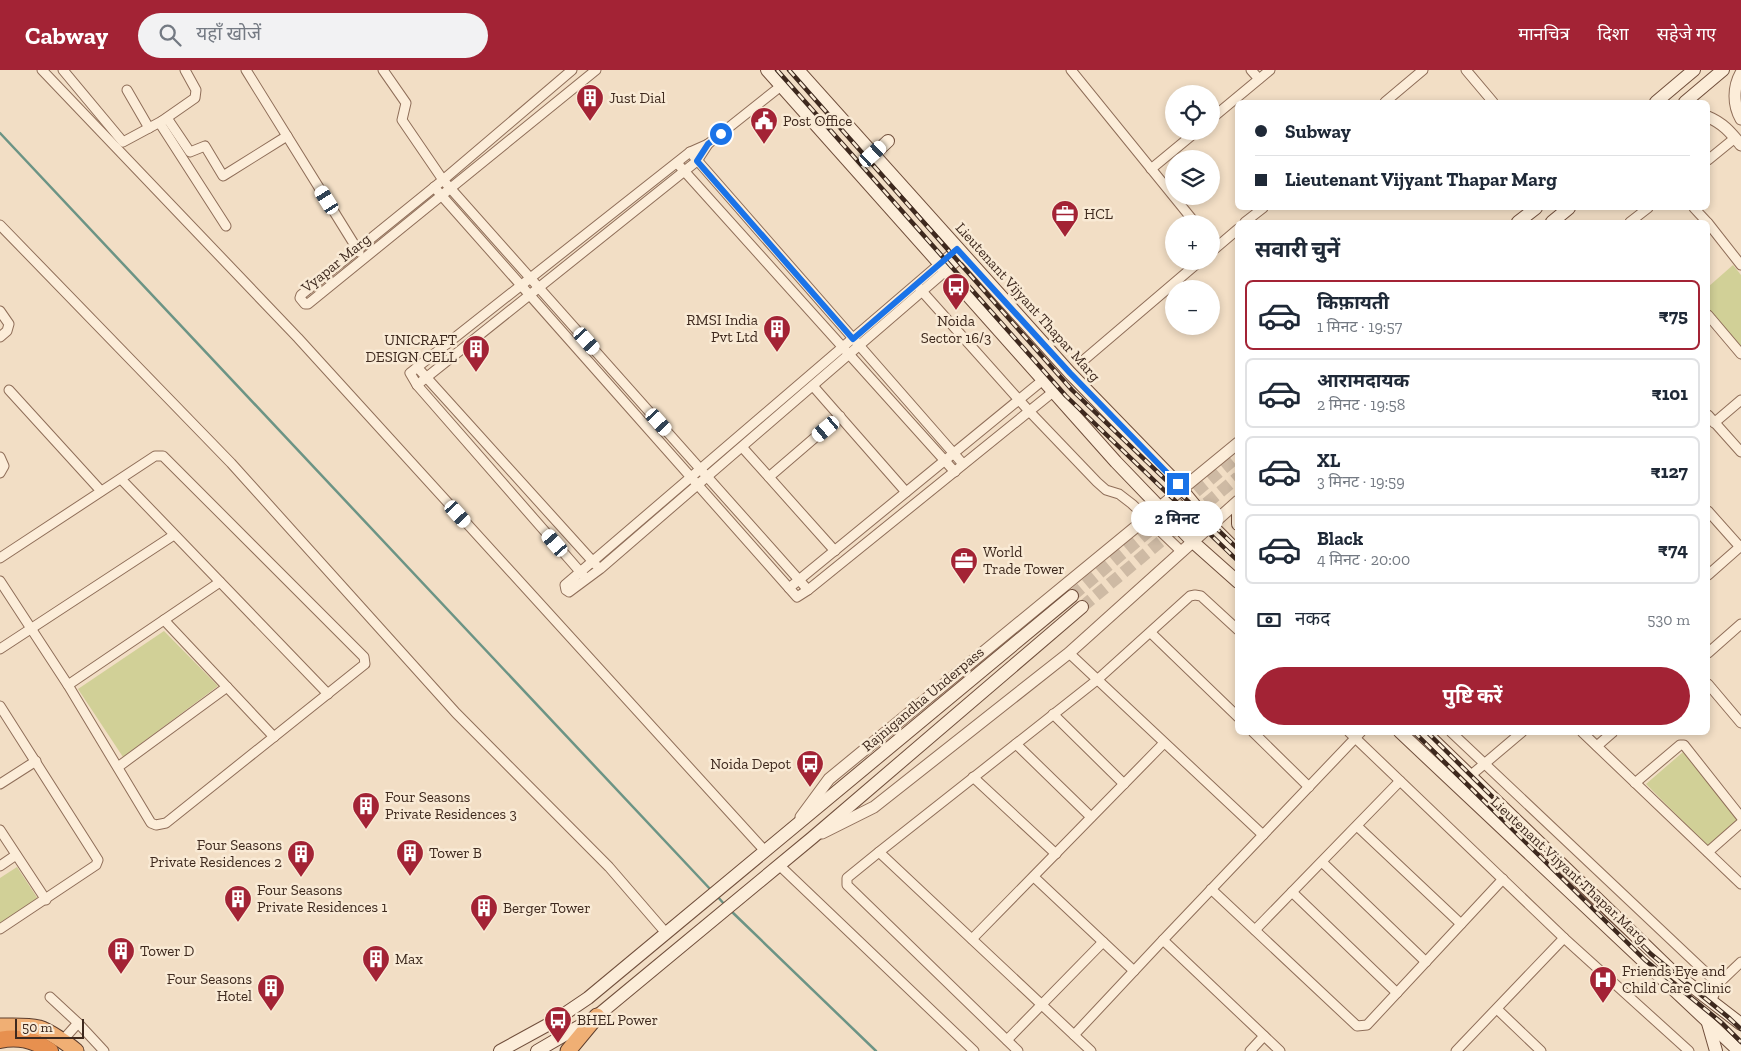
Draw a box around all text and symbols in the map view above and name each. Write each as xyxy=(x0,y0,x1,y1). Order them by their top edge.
search box xyxy=(138,13,488,58)
text: Cabway xyxy=(25,21,108,50)
icon: search xyxy=(156,21,184,49)
text: यहाँ खोजें xyxy=(196,22,261,45)
text: मानचित्र xyxy=(1518,23,1570,45)
text: दिशा xyxy=(1598,23,1629,45)
text: सहेजे गए xyxy=(1657,23,1716,45)
building icon: Just Dial xyxy=(575,83,605,122)
map controls xyxy=(1165,85,1220,335)
button: locate xyxy=(1165,85,1220,140)
place label: Just Dial xyxy=(609,89,666,107)
public building icon: Post Office xyxy=(749,106,779,145)
place label: Post Office xyxy=(783,112,852,130)
text: Subway xyxy=(1285,120,1351,143)
route start xyxy=(710,123,732,145)
car xyxy=(856,138,889,170)
button: layers xyxy=(1165,150,1220,205)
text: Lieutenant Vijyant Thapar Marg xyxy=(1285,168,1557,191)
car xyxy=(312,183,341,217)
office icon: HCL xyxy=(1050,199,1080,238)
place label: HCL xyxy=(1084,205,1113,223)
button: + xyxy=(1165,215,1220,270)
street label: Lieutenant Vijyant Thapar Marg xyxy=(952,219,1104,385)
street label: Vyapar Marg xyxy=(297,230,374,297)
text: सवारी चुनें xyxy=(1255,236,1340,263)
bus stop icon: Noida Sector 16/3 xyxy=(941,272,971,311)
button: − xyxy=(1165,280,1220,335)
text: किफ़ायती xyxy=(1317,291,1389,314)
icon: car xyxy=(1257,293,1302,338)
text: ₹75 xyxy=(1658,304,1688,327)
place label: RMSI India Pvt Ltd xyxy=(686,311,759,346)
place label: Noida Sector 16/3 xyxy=(921,312,991,347)
building icon: RMSI India Pvt Ltd xyxy=(762,314,792,353)
text: 1 मिनट · 19:57 xyxy=(1317,317,1402,336)
car xyxy=(571,325,602,357)
place label: UNICRAFT DESIGN CELL xyxy=(365,331,457,366)
building icon: UNICRAFT DESIGN CELL xyxy=(461,334,491,373)
text: आरामदायक xyxy=(1317,369,1409,392)
icon: car xyxy=(1257,371,1302,416)
text: ₹101 xyxy=(1651,382,1688,405)
text: 2 मिनट · 19:58 xyxy=(1317,395,1405,414)
car xyxy=(643,406,674,438)
car xyxy=(809,414,842,444)
icon: car xyxy=(1257,449,1302,494)
text: XL xyxy=(1317,449,1340,472)
text: ₹127 xyxy=(1650,460,1688,483)
text: 3 मिनट · 19:59 xyxy=(1317,472,1405,491)
route end xyxy=(1167,473,1189,495)
car xyxy=(442,498,473,530)
callout: 2 मिनट xyxy=(1132,502,1224,536)
text: 2 मिनट xyxy=(1154,509,1200,528)
car xyxy=(539,527,570,559)
icon: car xyxy=(1257,527,1302,572)
text: Black xyxy=(1317,527,1363,550)
text: ₹74 xyxy=(1658,538,1688,561)
place label: World Trade Tower xyxy=(983,543,1065,578)
office icon: World Trade Tower xyxy=(949,546,979,585)
text: 4 मिनट · 20:00 xyxy=(1317,550,1410,569)
icon: cash xyxy=(1255,606,1283,634)
text: नकद xyxy=(1295,607,1330,630)
text: 530 m xyxy=(1647,610,1690,629)
street label: Rajnigandha Underpass xyxy=(858,643,988,755)
button: पुष्टि करें xyxy=(1255,667,1690,725)
bus stop icon: Noida Depot xyxy=(795,749,825,788)
place label: Noida Depot xyxy=(710,755,791,773)
place label: Four Seasons Private Residences 3 xyxy=(385,788,517,823)
building icon: Four Seasons Private Residences 3 xyxy=(351,791,381,830)
street label: Lieutenant Vijyant Thapar Marg xyxy=(1487,793,1651,947)
place label: Four Seasons Private Residences 2 xyxy=(150,836,282,871)
building icon: Tower B xyxy=(395,838,425,877)
building icon: Four Seasons Private Residences 2 xyxy=(286,839,316,878)
place label: Tower B xyxy=(429,844,482,862)
place label: Four Seasons Private Residences 1 xyxy=(257,881,388,916)
building icon: Four Seasons Private Residences 1 xyxy=(223,884,253,923)
building icon: Berger Tower xyxy=(469,893,499,932)
place label: Berger Tower xyxy=(503,899,590,917)
building icon: Tower D xyxy=(106,936,136,975)
place label: Tower D xyxy=(140,942,194,960)
building icon: Max xyxy=(361,944,391,983)
place label: Max xyxy=(395,950,423,968)
place label: Friends Eye and Child Care Clinic xyxy=(1622,962,1731,997)
hospital icon: Friends Eye and Child Care Clinic xyxy=(1588,965,1618,1004)
place label: Four Seasons Hotel xyxy=(167,970,252,1005)
building icon: Four Seasons Hotel xyxy=(256,973,286,1012)
bus stop icon: BHEL Power xyxy=(543,1005,573,1044)
place label: BHEL Power xyxy=(577,1011,658,1029)
scale bar xyxy=(15,1016,84,1039)
text: 50 m xyxy=(22,1019,53,1036)

